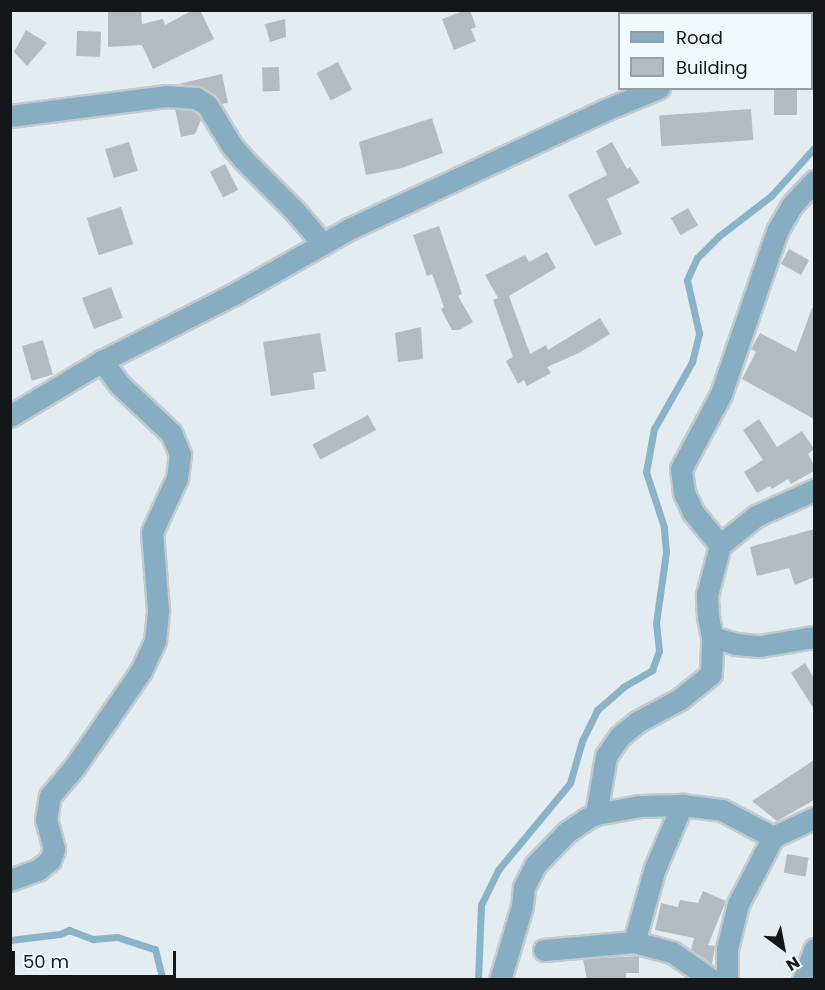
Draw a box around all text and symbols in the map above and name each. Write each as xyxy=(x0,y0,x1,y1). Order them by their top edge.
legend xyxy=(618,12,813,90)
text: Road xyxy=(676,25,723,50)
text: Building xyxy=(676,55,748,80)
north arrow xyxy=(753,918,813,978)
scale bar xyxy=(15,939,178,977)
text: 50 m xyxy=(23,949,69,974)
text: N xyxy=(782,951,804,977)

